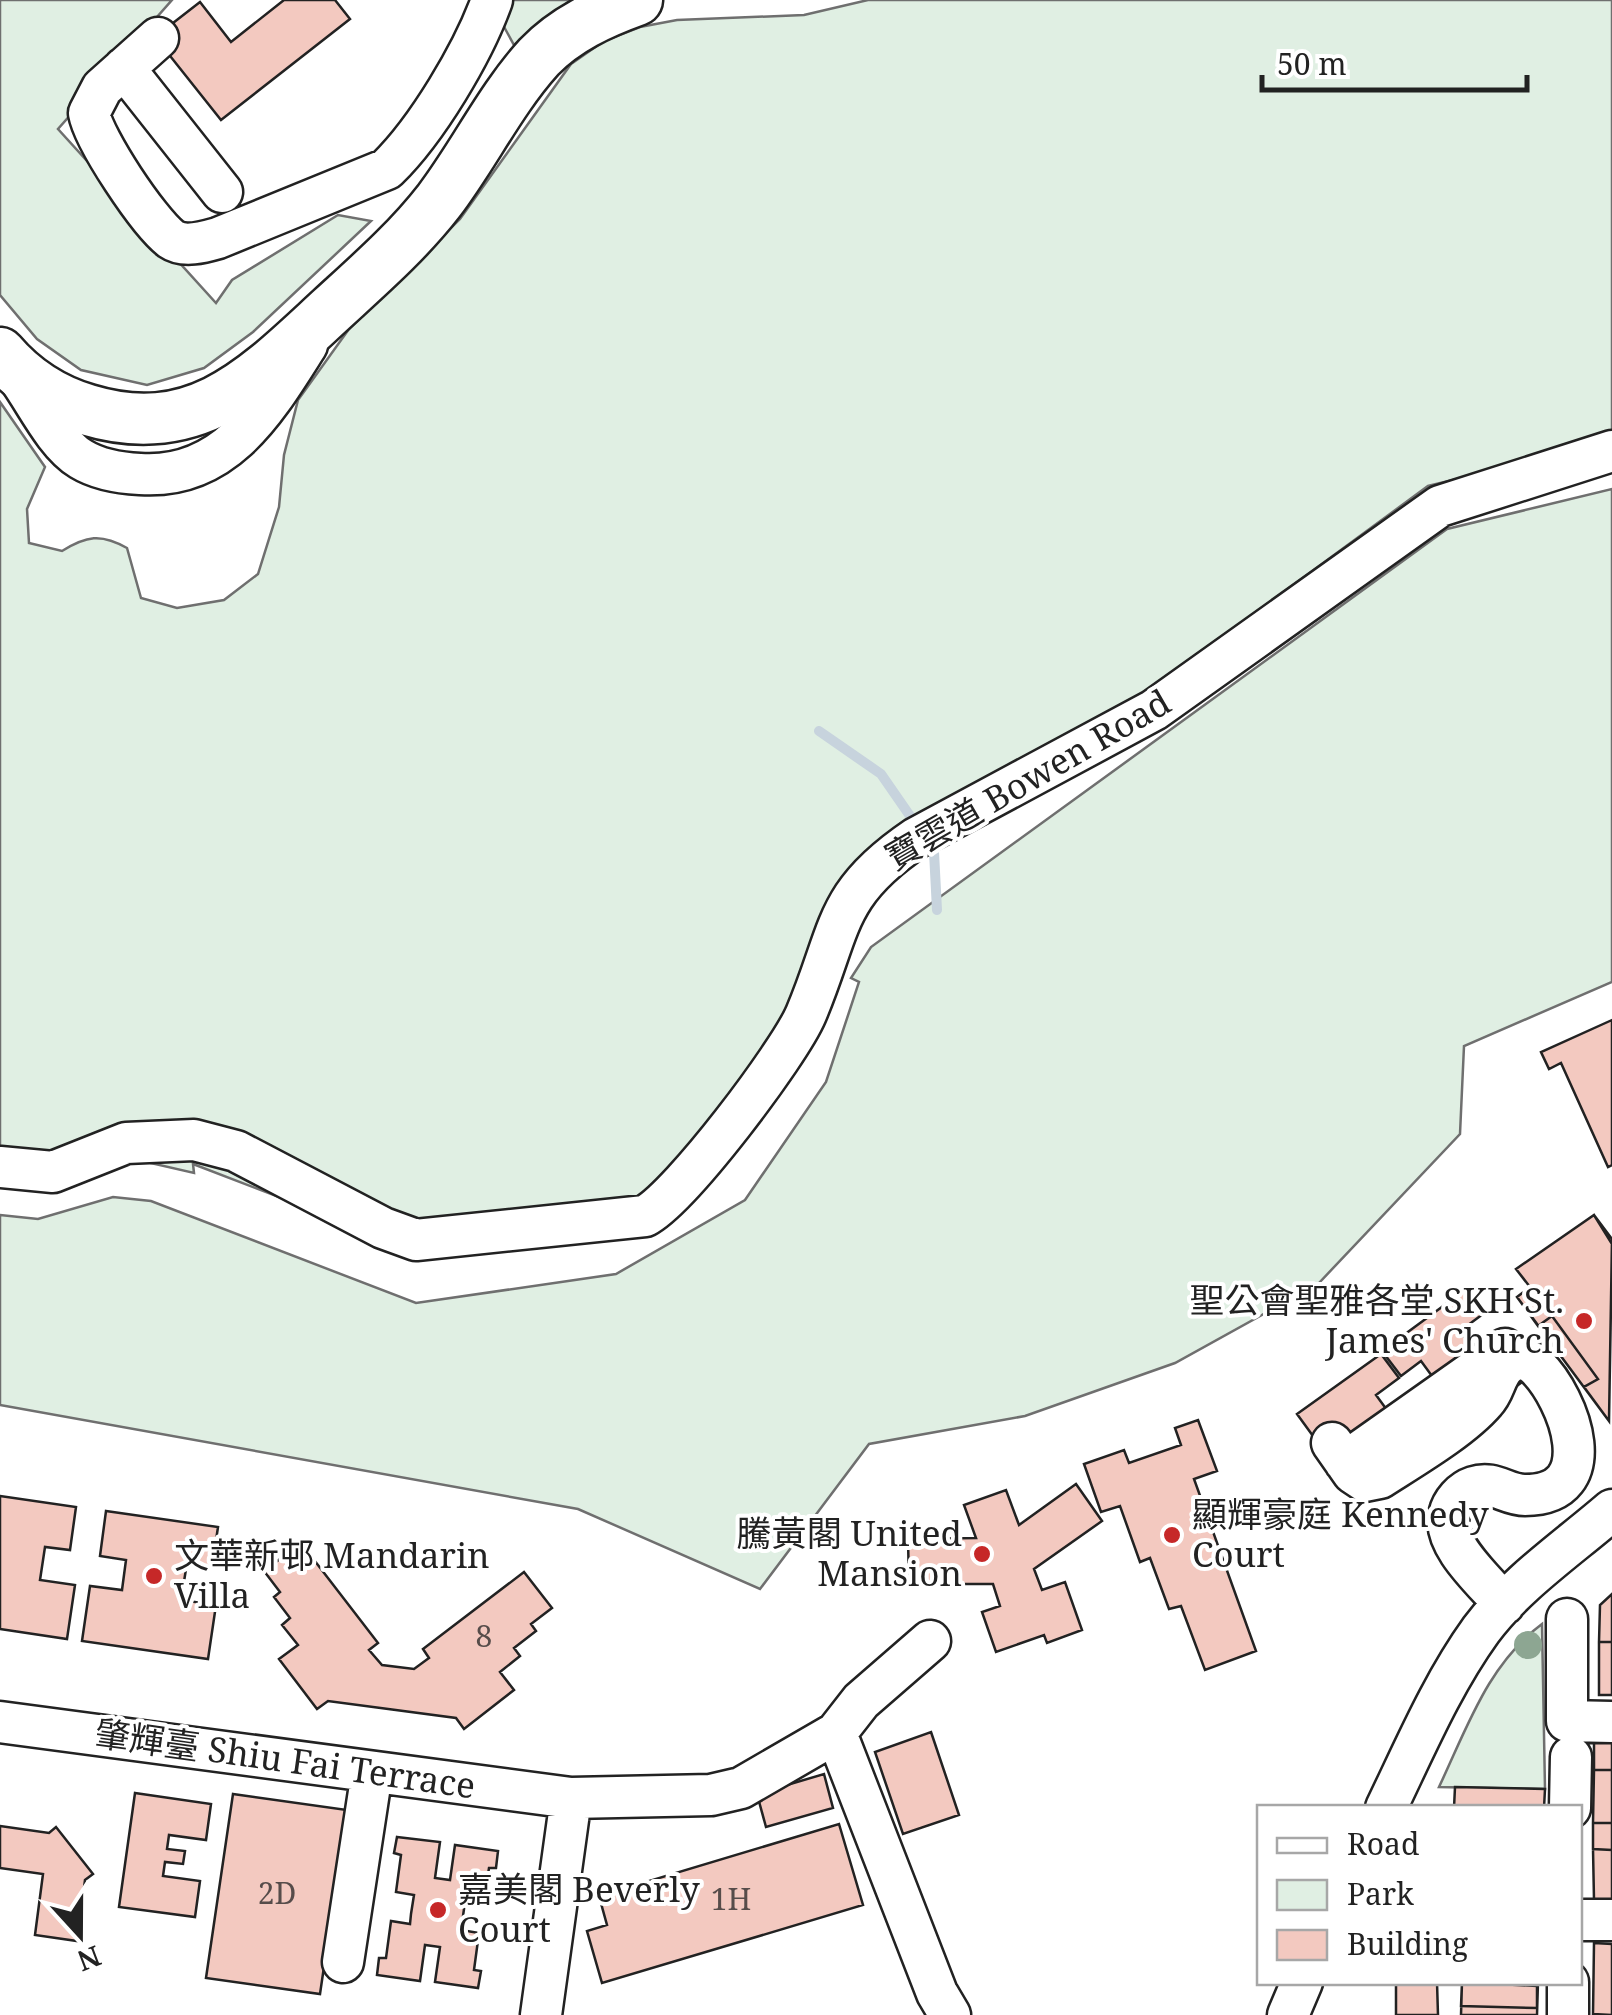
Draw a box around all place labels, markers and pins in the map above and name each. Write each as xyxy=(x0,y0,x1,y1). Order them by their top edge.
place label: 聖公會聖雅各堂 SKH St. James' Church xyxy=(1189,1276,1564,1363)
marker: 聖公會聖雅各堂 SKH St. James' Church xyxy=(1573,1310,1595,1332)
place label: 顯輝豪庭 Kennedy Court xyxy=(1192,1490,1489,1577)
place label: 騰黃閣 United Mansion xyxy=(736,1509,962,1596)
marker: 顯輝豪庭 Kennedy Court xyxy=(1161,1524,1183,1546)
place label: 文華新邨 Mandarin Villa xyxy=(174,1531,490,1618)
marker: 騰黃閣 United Mansion xyxy=(971,1543,993,1565)
marker: 文華新邨 Mandarin Villa xyxy=(143,1565,165,1587)
place label: 嘉美閣 Beverly Court xyxy=(458,1865,700,1952)
marker: 嘉美閣 Beverly Court xyxy=(427,1899,449,1921)

